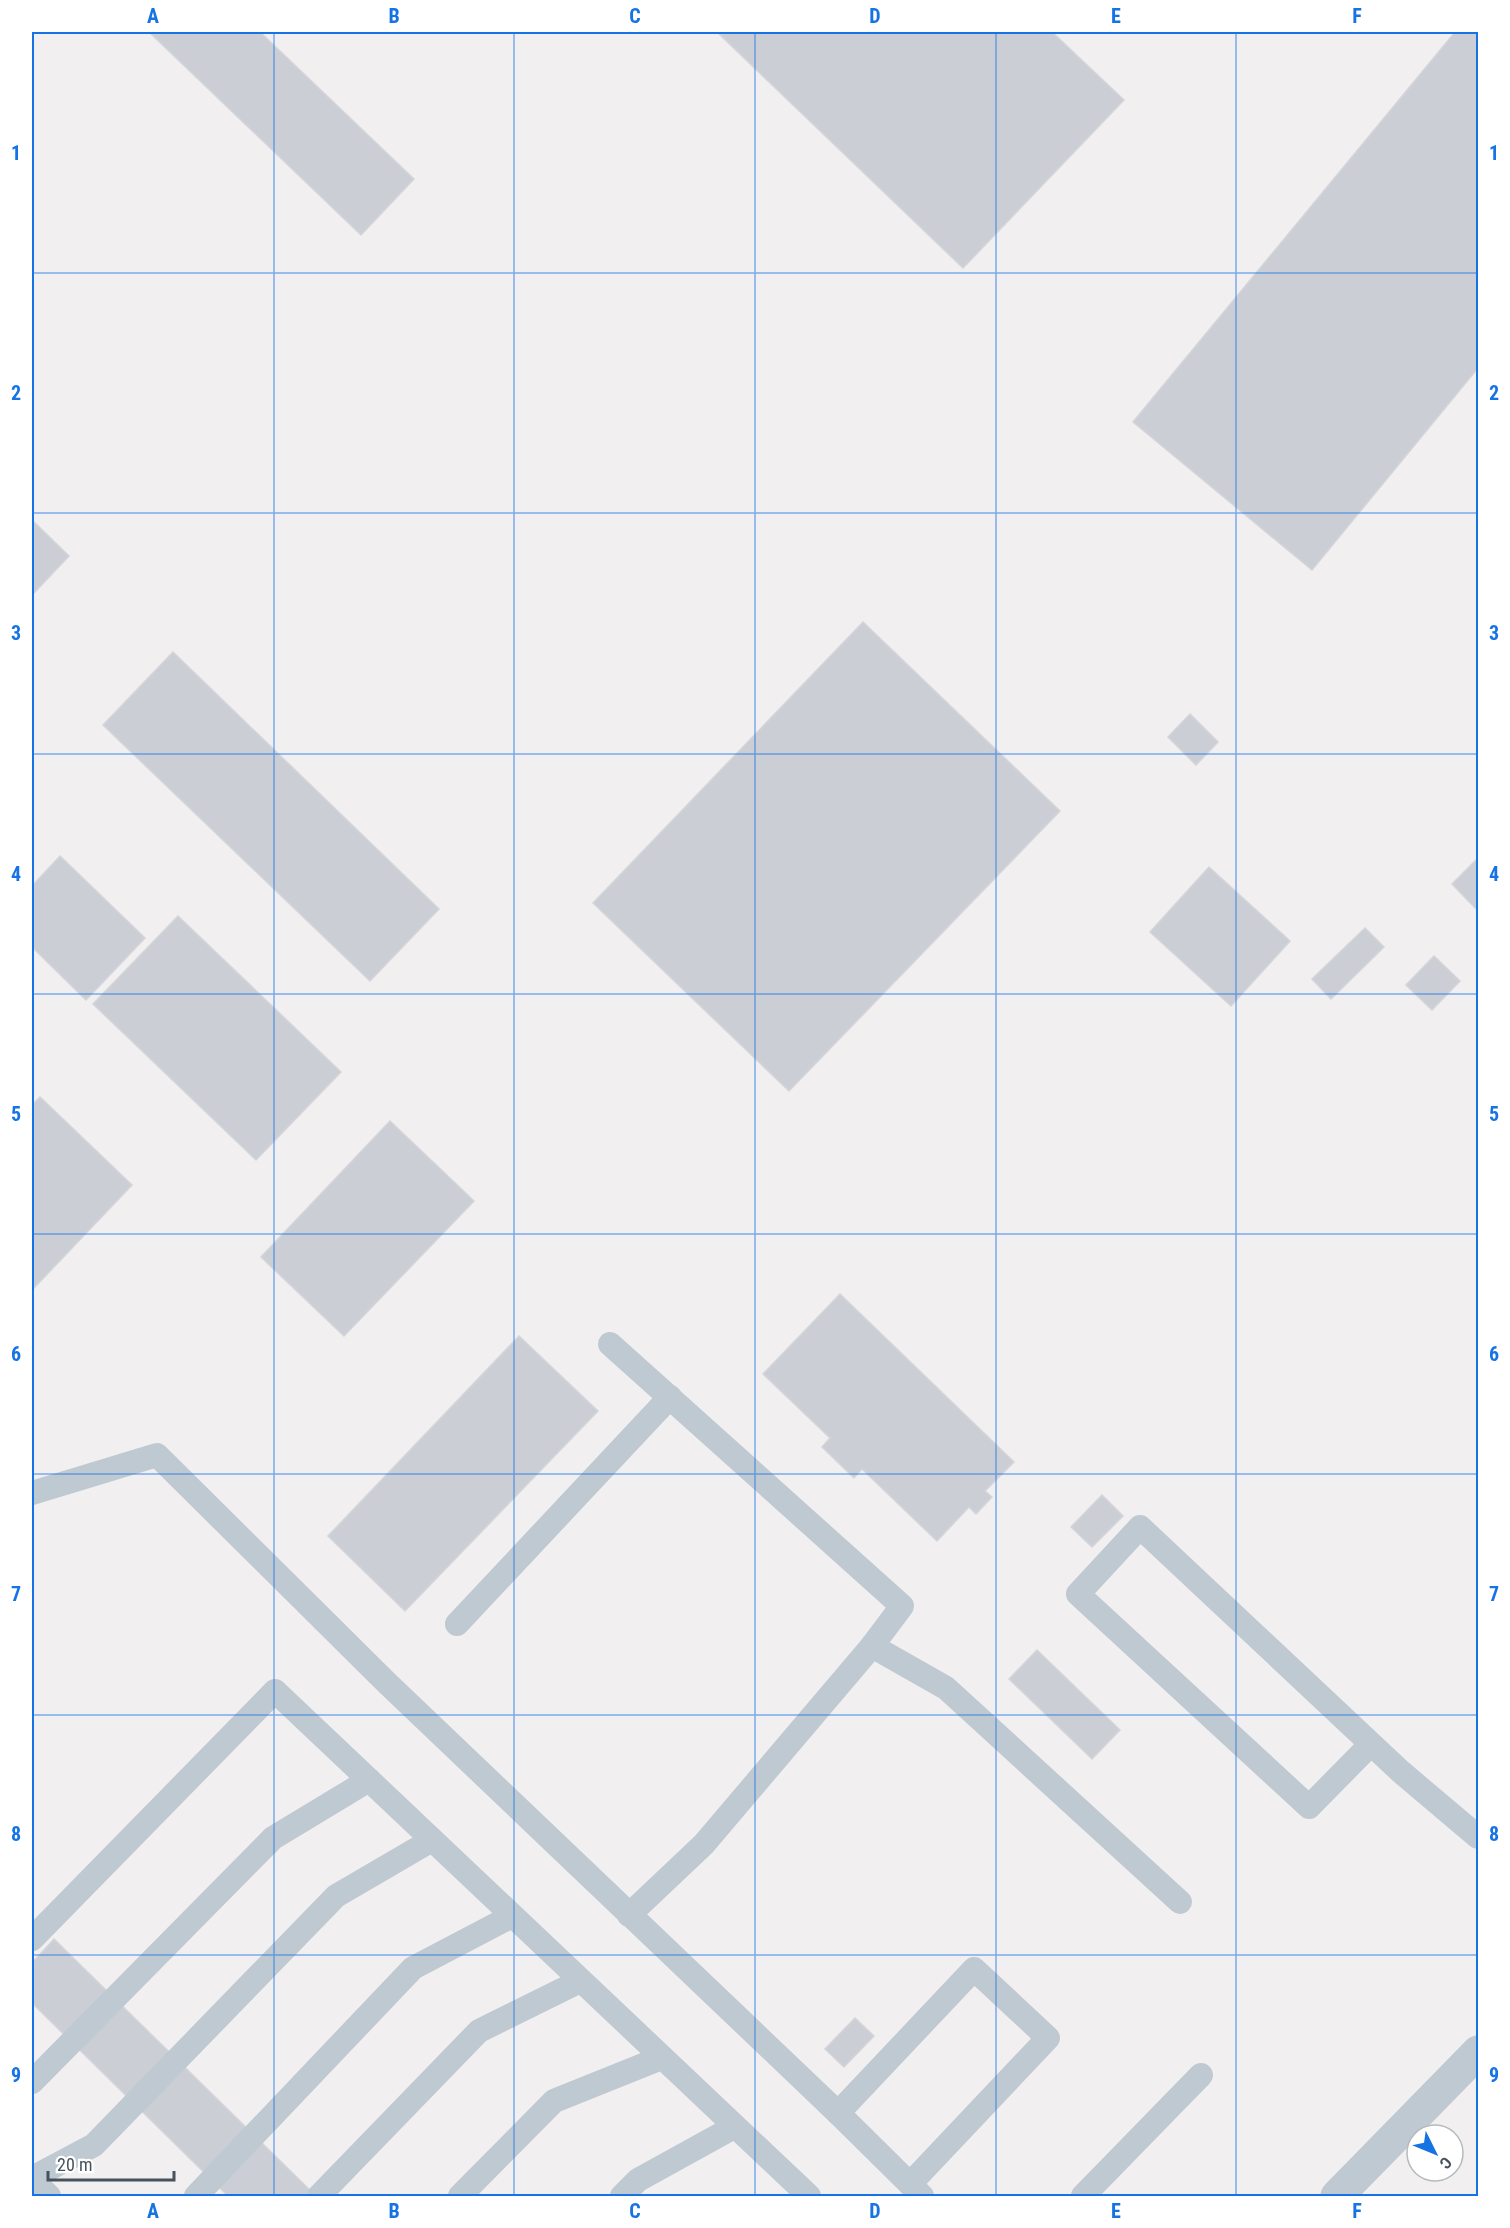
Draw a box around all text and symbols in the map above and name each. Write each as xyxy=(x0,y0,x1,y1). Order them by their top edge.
text: A xyxy=(147,4,159,28)
text: B xyxy=(388,4,400,28)
text: C xyxy=(629,4,641,28)
text: D xyxy=(869,4,881,28)
text: E xyxy=(1111,4,1121,28)
text: F xyxy=(1352,4,1362,28)
text: 1 xyxy=(11,141,21,165)
text: 1 xyxy=(1489,141,1499,165)
text: 2 xyxy=(11,381,21,405)
text: 2 xyxy=(1489,381,1499,405)
text: 3 xyxy=(11,621,21,645)
text: 3 xyxy=(1489,621,1499,645)
text: 4 xyxy=(11,862,21,886)
text: 4 xyxy=(1489,862,1499,886)
text: 5 xyxy=(11,1102,21,1126)
text: 5 xyxy=(1489,1102,1499,1126)
text: 6 xyxy=(11,1342,21,1366)
text: 6 xyxy=(1489,1342,1499,1366)
text: 7 xyxy=(11,1582,21,1606)
text: 7 xyxy=(1489,1582,1499,1606)
text: 8 xyxy=(11,1822,21,1846)
text: 8 xyxy=(1489,1822,1499,1846)
text: 9 xyxy=(11,2063,21,2087)
text: 9 xyxy=(1489,2063,1499,2087)
north arrow xyxy=(1405,2123,1465,2183)
scale bar xyxy=(48,2144,174,2182)
text: С xyxy=(1436,2153,1456,2173)
text: 20 m xyxy=(57,2154,92,2175)
text: A xyxy=(147,2199,159,2223)
text: B xyxy=(388,2199,400,2223)
text: C xyxy=(629,2199,641,2223)
text: D xyxy=(869,2199,881,2223)
text: E xyxy=(1111,2199,1121,2223)
text: F xyxy=(1352,2199,1362,2223)

